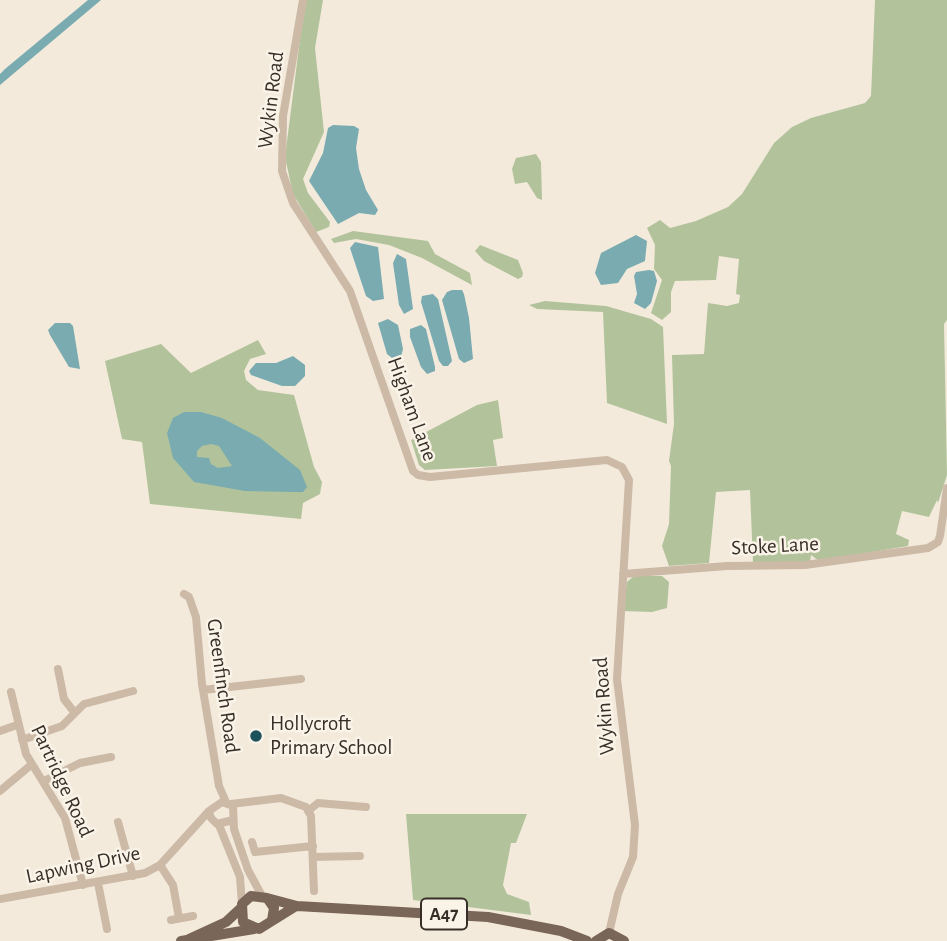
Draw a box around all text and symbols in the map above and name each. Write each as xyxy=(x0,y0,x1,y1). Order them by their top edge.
street label: Wykin Road xyxy=(253,50,289,150)
street label: Higham Lane xyxy=(382,353,442,465)
street label: Stoke Lane xyxy=(731,531,819,561)
street label: Greenfinch Road xyxy=(201,617,245,755)
street label: Wykin Road xyxy=(588,656,620,756)
place label: Hollycroft Primary School xyxy=(270,711,393,761)
street label: Partridge Road xyxy=(25,721,99,841)
marker: Hollycroft Primary School xyxy=(248,728,264,744)
street label: Lapwing Drive xyxy=(24,841,142,889)
road number: A47 xyxy=(421,898,467,930)

